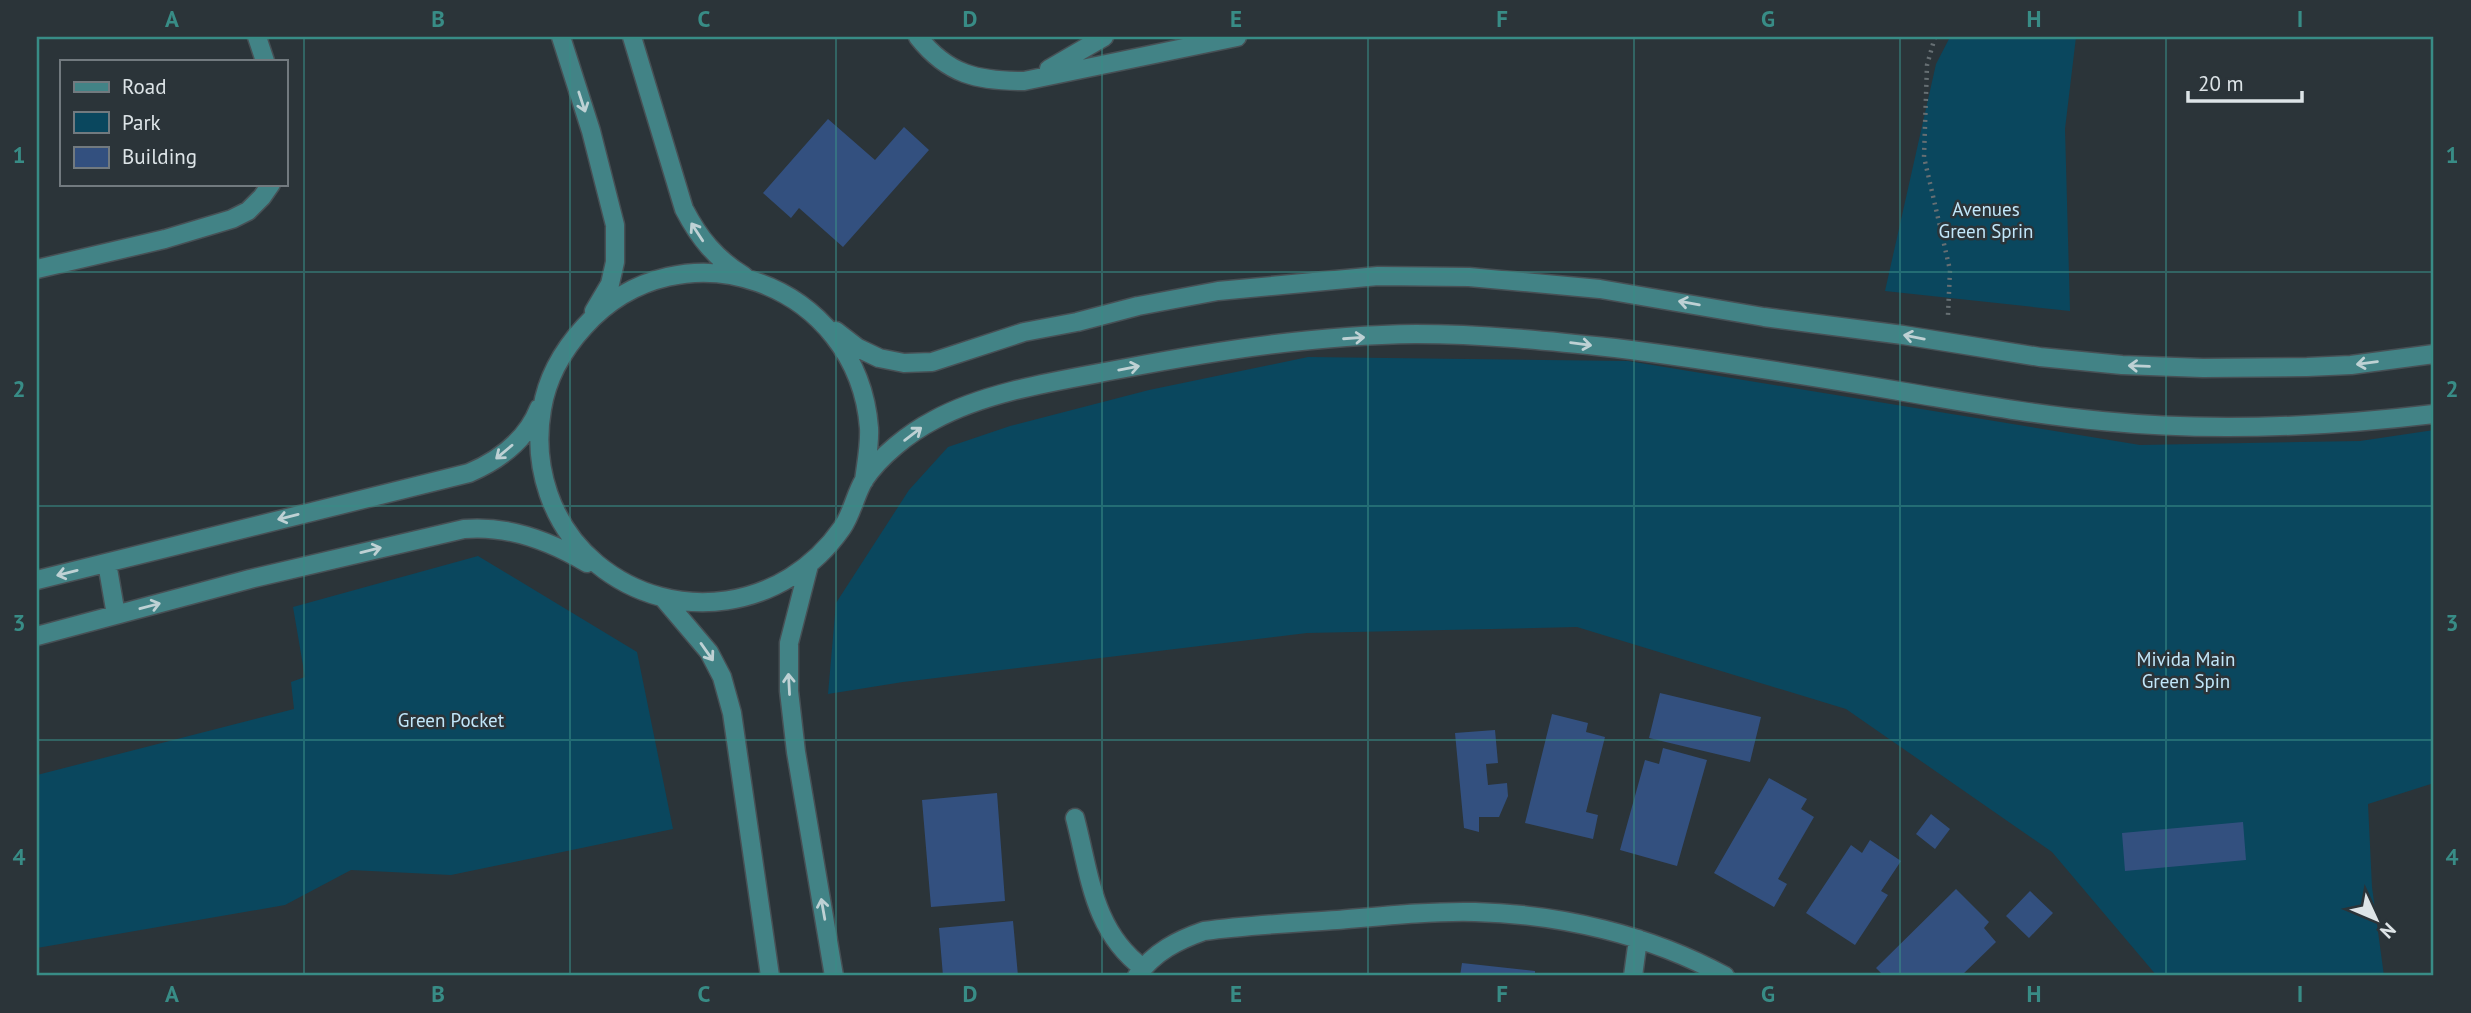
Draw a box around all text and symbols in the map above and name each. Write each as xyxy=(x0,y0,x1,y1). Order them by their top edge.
text: A xyxy=(165,4,179,33)
text: B xyxy=(431,4,445,33)
text: C xyxy=(698,4,711,33)
text: D xyxy=(963,4,977,33)
text: E xyxy=(1230,4,1242,33)
text: F xyxy=(1496,4,1508,33)
text: G xyxy=(1761,4,1775,33)
text: H xyxy=(2027,4,2041,33)
text: I xyxy=(2297,4,2303,33)
legend xyxy=(60,60,287,186)
scale bar xyxy=(2188,60,2301,104)
text: 20 m xyxy=(2198,70,2244,97)
text: Road xyxy=(122,73,166,100)
one-way arrow xyxy=(576,91,589,113)
text: Park xyxy=(122,109,161,136)
text: 1 xyxy=(12,140,26,169)
text: 1 xyxy=(2445,140,2459,169)
text: Building xyxy=(122,143,197,170)
park label: Avenues Green Sprin xyxy=(1939,197,2033,243)
one-way arrow xyxy=(690,223,704,243)
one-way arrow xyxy=(1678,296,1701,309)
one-way arrow xyxy=(1903,329,1926,343)
one-way arrow xyxy=(1342,331,1365,344)
one-way arrow xyxy=(1569,338,1592,351)
one-way arrow xyxy=(2356,357,2378,370)
one-way arrow xyxy=(2128,359,2151,373)
one-way arrow xyxy=(1117,360,1140,374)
text: 2 xyxy=(12,374,26,403)
text: 2 xyxy=(2445,374,2459,403)
one-way arrow xyxy=(903,426,922,441)
one-way arrow xyxy=(495,444,513,460)
one-way arrow xyxy=(277,511,300,524)
one-way arrow xyxy=(359,543,382,556)
one-way arrow xyxy=(56,567,79,580)
one-way arrow xyxy=(139,598,161,611)
text: 3 xyxy=(12,608,26,637)
text: 3 xyxy=(2445,608,2459,637)
one-way arrow xyxy=(700,642,714,661)
park label: Mivida Main Green Spin xyxy=(2136,647,2236,693)
one-way arrow xyxy=(782,673,795,696)
park label: Green Pocket xyxy=(398,708,505,732)
text: 4 xyxy=(12,842,26,871)
text: 4 xyxy=(2445,842,2459,871)
north arrow xyxy=(2342,884,2412,954)
one-way arrow xyxy=(816,898,829,921)
text: N xyxy=(2375,918,2401,944)
text: A xyxy=(165,979,179,1008)
text: B xyxy=(431,979,445,1008)
text: C xyxy=(698,979,711,1008)
text: D xyxy=(963,979,977,1008)
text: E xyxy=(1230,979,1242,1008)
text: F xyxy=(1496,979,1508,1008)
text: G xyxy=(1761,979,1775,1008)
text: H xyxy=(2027,979,2041,1008)
text: I xyxy=(2297,979,2303,1008)

